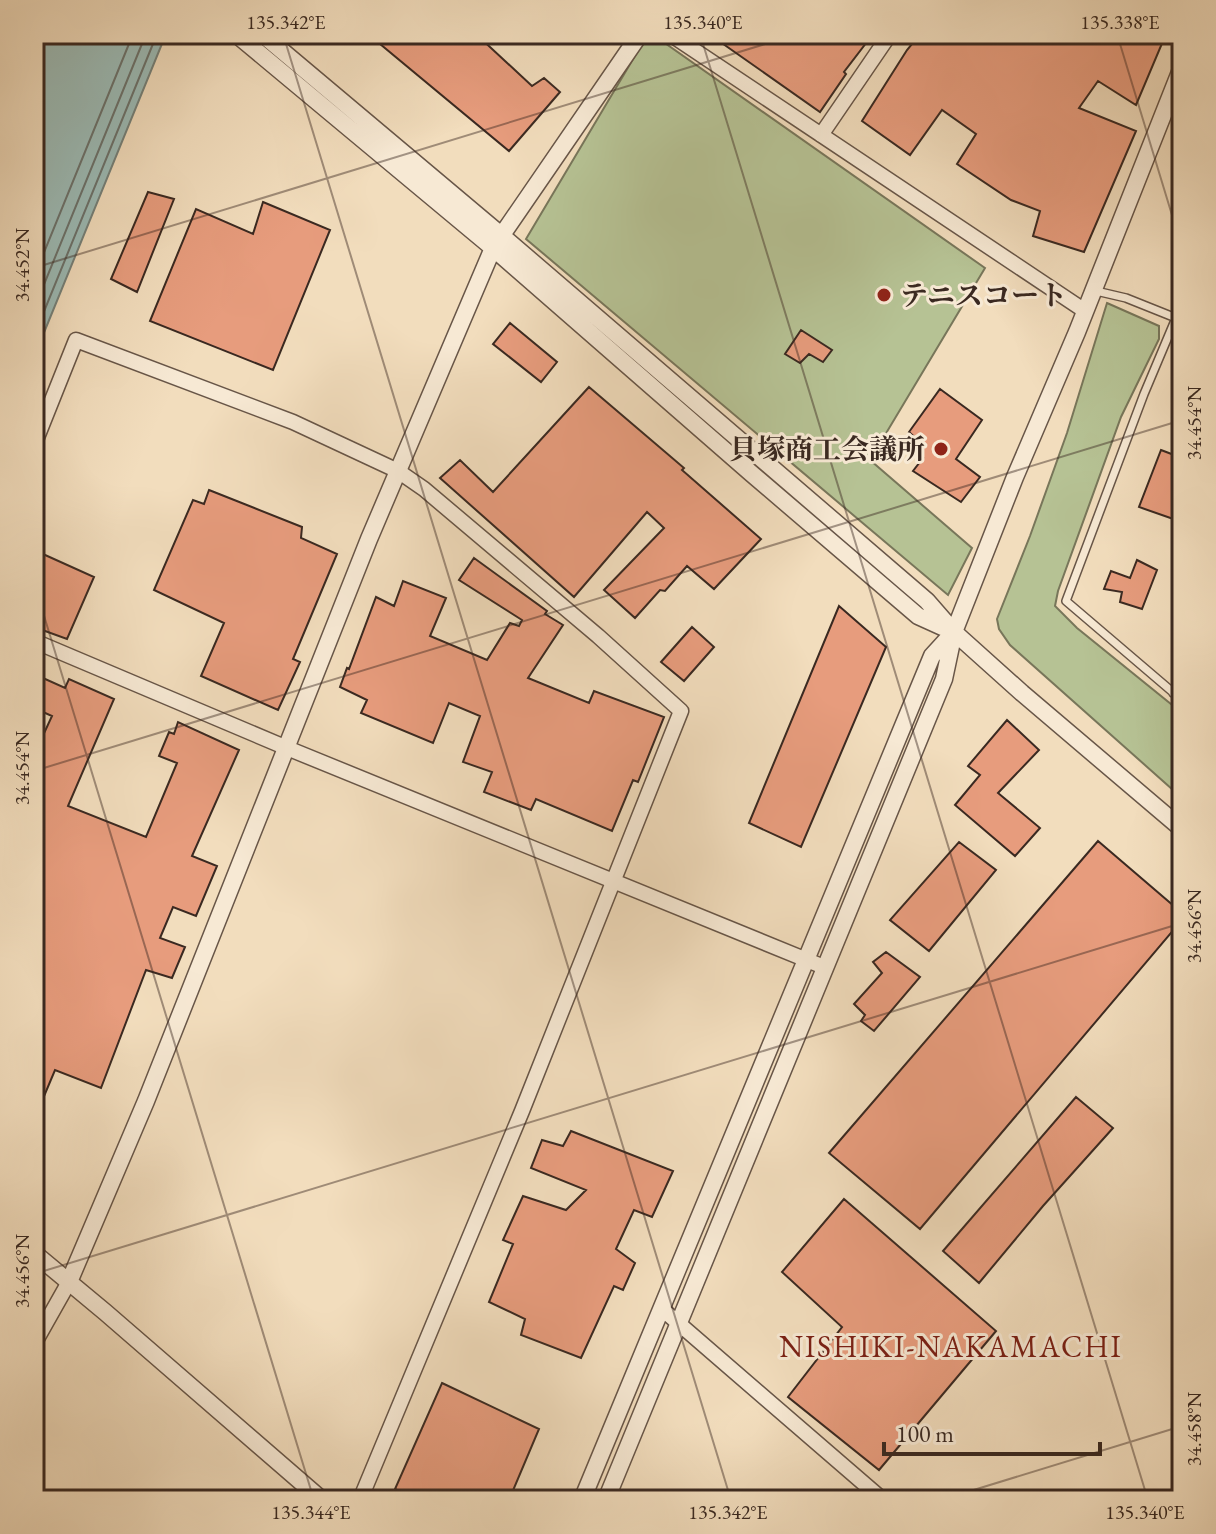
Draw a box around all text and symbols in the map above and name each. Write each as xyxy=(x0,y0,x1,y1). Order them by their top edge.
text: 135.342°E xyxy=(246,9,326,35)
text: 135.340°E xyxy=(663,9,743,35)
text: 135.338°E xyxy=(1080,9,1160,35)
text: 34.452°N xyxy=(9,228,35,302)
place label: テニスコート xyxy=(900,277,1067,313)
marker: テニスコート xyxy=(875,286,893,304)
text: 34.454°N xyxy=(1181,386,1207,460)
place label: 貝塚商工会議所 xyxy=(729,431,925,467)
marker: 貝塚商工会議所 xyxy=(932,440,950,458)
text: 34.454°N xyxy=(9,731,35,805)
text: 34.456°N xyxy=(1181,889,1207,963)
text: 34.456°N xyxy=(9,1234,35,1308)
district label: NISHIKI-NAKAMACHI xyxy=(779,1327,1123,1366)
text: 34.458°N xyxy=(1181,1392,1207,1466)
scale bar xyxy=(884,1406,1100,1456)
text: 100 m xyxy=(896,1418,954,1449)
text: 135.344°E xyxy=(271,1499,351,1525)
text: 135.342°E xyxy=(688,1499,768,1525)
text: 135.340°E xyxy=(1105,1499,1185,1525)

